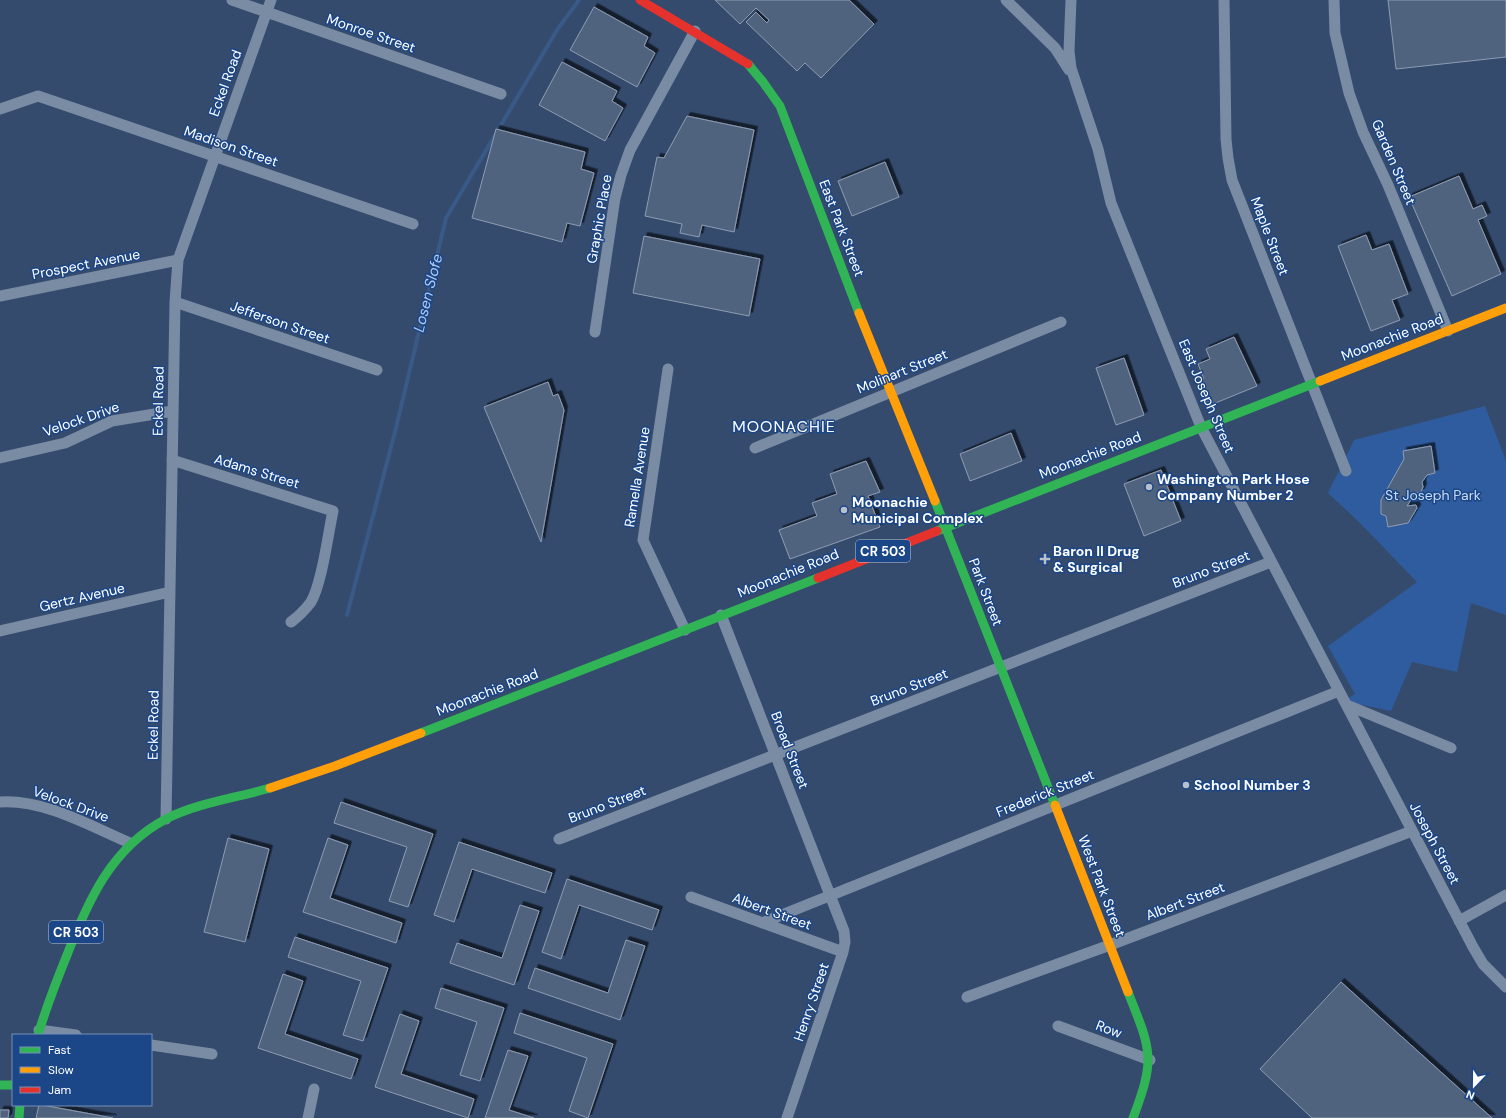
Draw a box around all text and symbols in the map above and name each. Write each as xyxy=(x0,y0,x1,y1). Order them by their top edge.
street label: Monroe Street xyxy=(324,9,418,57)
street label: Eckel Road xyxy=(205,47,245,119)
street label: Garden Street xyxy=(1368,116,1420,208)
street label: Madison Street xyxy=(182,121,280,171)
street label: Graphic Place xyxy=(582,173,616,265)
street label: East Park Street xyxy=(815,177,869,279)
street label: Maple Street xyxy=(1247,194,1293,278)
street label: Prospect Avenue xyxy=(30,245,142,283)
water label: Losen Slofe xyxy=(409,251,447,334)
street label: Jefferson Street xyxy=(228,297,332,347)
street label: Moonachie Road xyxy=(1338,309,1446,365)
street label: East Joseph Street xyxy=(1175,336,1239,456)
street label: Molinart Street xyxy=(854,345,950,397)
street label: Eckel Road xyxy=(148,366,168,436)
street label: Velock Drive xyxy=(40,397,122,440)
district label: MOONACHIE xyxy=(732,416,836,437)
street label: Ramella Avenue xyxy=(620,426,654,528)
street label: Moonachie Road xyxy=(1036,427,1144,483)
street label: Adams Street xyxy=(212,449,302,493)
place label: Washington Park Hose Company Number 2 xyxy=(1157,470,1310,504)
marker: Washington Park Hose Company Number 2 xyxy=(1144,482,1154,492)
park label: St Joseph Park xyxy=(1385,486,1481,504)
place label: Moonachie Municipal Complex xyxy=(852,493,983,527)
marker: Moonachie Municipal Complex xyxy=(839,505,849,515)
road number: CR 503 xyxy=(856,540,910,562)
place label: Baron II Drug & Surgical xyxy=(1053,542,1140,576)
street label: Moonachie Road xyxy=(735,544,841,602)
street label: Bruno Street xyxy=(1170,546,1252,592)
marker: Baron II Drug & Surgical xyxy=(1040,554,1050,564)
street label: Park Street xyxy=(965,556,1007,628)
street label: Gertz Avenue xyxy=(38,578,126,616)
street label: Moonachie Road xyxy=(433,664,541,720)
street label: Bruno Street xyxy=(868,664,950,710)
street label: Eckel Road xyxy=(143,690,163,760)
street label: Broad Street xyxy=(767,709,813,791)
street label: Frederick Street xyxy=(993,765,1097,821)
place label: School Number 3 xyxy=(1194,776,1311,794)
marker: School Number 3 xyxy=(1181,780,1191,790)
street label: Bruno Street xyxy=(566,781,648,827)
street label: Velock Drive xyxy=(30,782,112,826)
street label: Joseph Street xyxy=(1406,799,1464,887)
street label: West Park Street xyxy=(1074,832,1130,940)
street label: Albert Street xyxy=(1143,878,1227,924)
street label: Albert Street xyxy=(730,888,814,934)
road number: CR 503 xyxy=(49,921,103,943)
street label: Henry Street xyxy=(789,960,833,1044)
street label: Row xyxy=(1093,1016,1125,1042)
legend xyxy=(12,1034,152,1106)
text: Fast xyxy=(48,1042,71,1058)
text: Slow xyxy=(48,1062,74,1078)
north arrow xyxy=(1454,1066,1494,1106)
text: Jam xyxy=(48,1082,71,1098)
text: N xyxy=(1464,1087,1477,1103)

